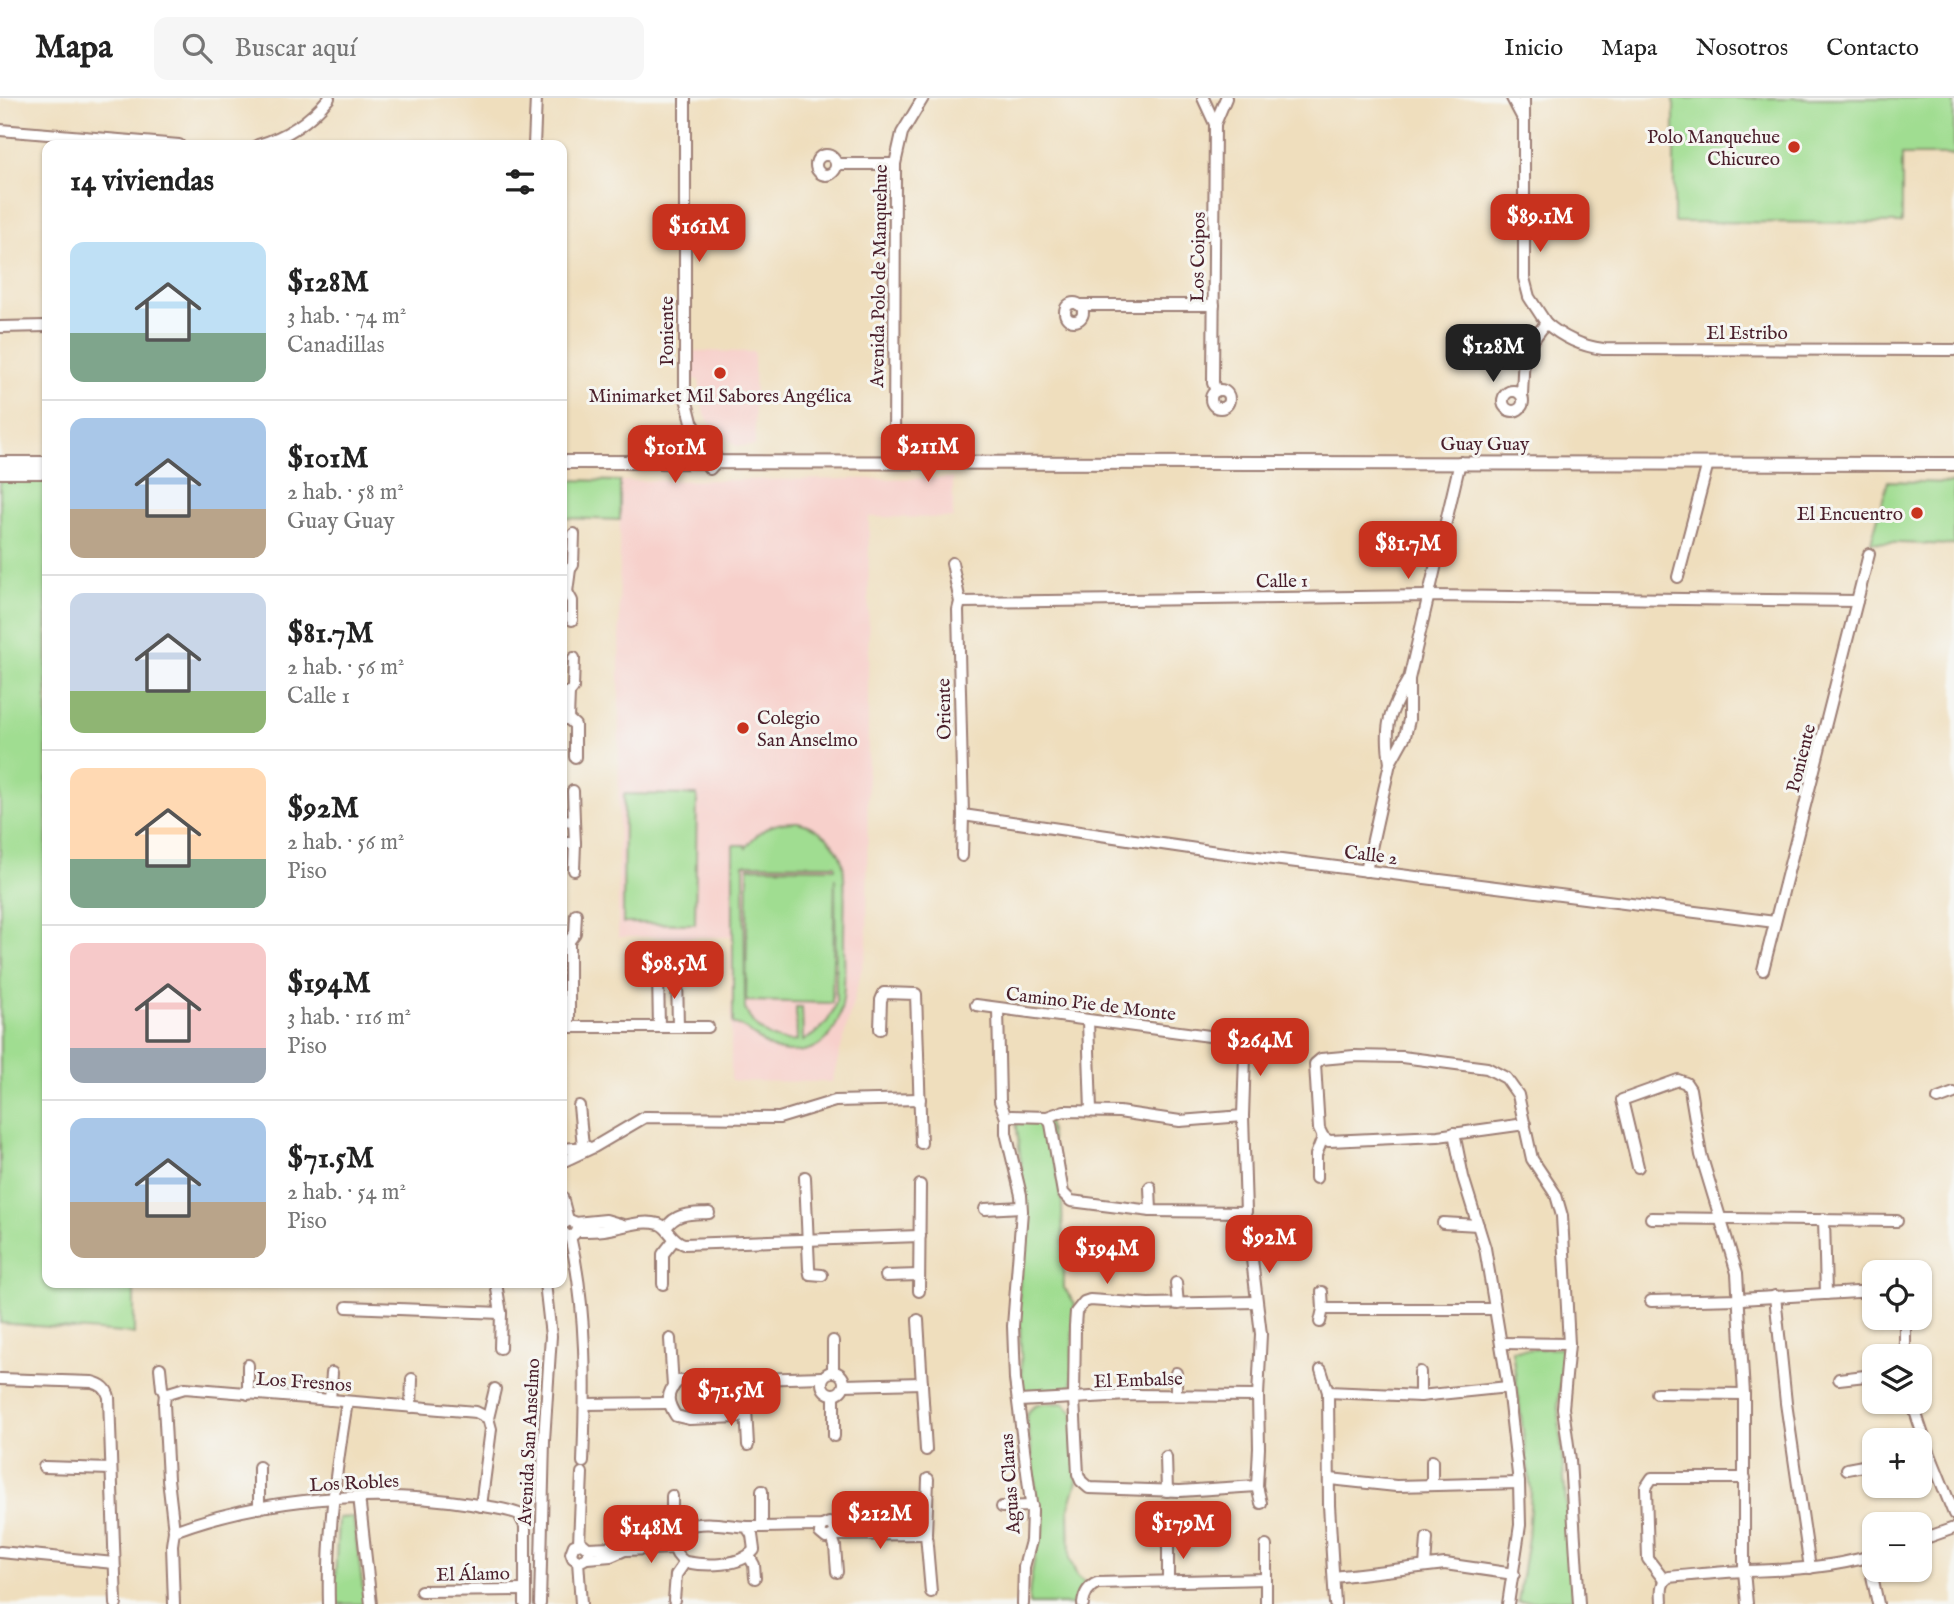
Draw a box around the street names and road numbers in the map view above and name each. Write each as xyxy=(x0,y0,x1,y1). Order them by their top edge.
street label: Avenida Polo de Manquehue xyxy=(866,164,894,389)
street label: Los Coipos xyxy=(1186,211,1212,303)
street label: Poniente xyxy=(656,296,680,366)
street label: El Estribo xyxy=(1706,322,1788,346)
street label: Guay Guay xyxy=(1441,433,1530,457)
street label: Calle 1 xyxy=(1256,570,1308,594)
street label: Oriente xyxy=(932,678,958,740)
street label: Poniente xyxy=(1782,721,1822,795)
street label: Calle 2 xyxy=(1343,841,1399,871)
street label: Camino Pie de Monte xyxy=(1004,983,1177,1027)
street label: Avenida San Anselmo xyxy=(514,1358,546,1527)
street label: El Embalse xyxy=(1093,1367,1183,1395)
street label: Los Fresnos xyxy=(255,1368,353,1398)
street label: Aguas Claras xyxy=(996,1433,1027,1536)
street label: Los Robles xyxy=(309,1470,400,1498)
street label: El Álamo xyxy=(436,1561,510,1588)

